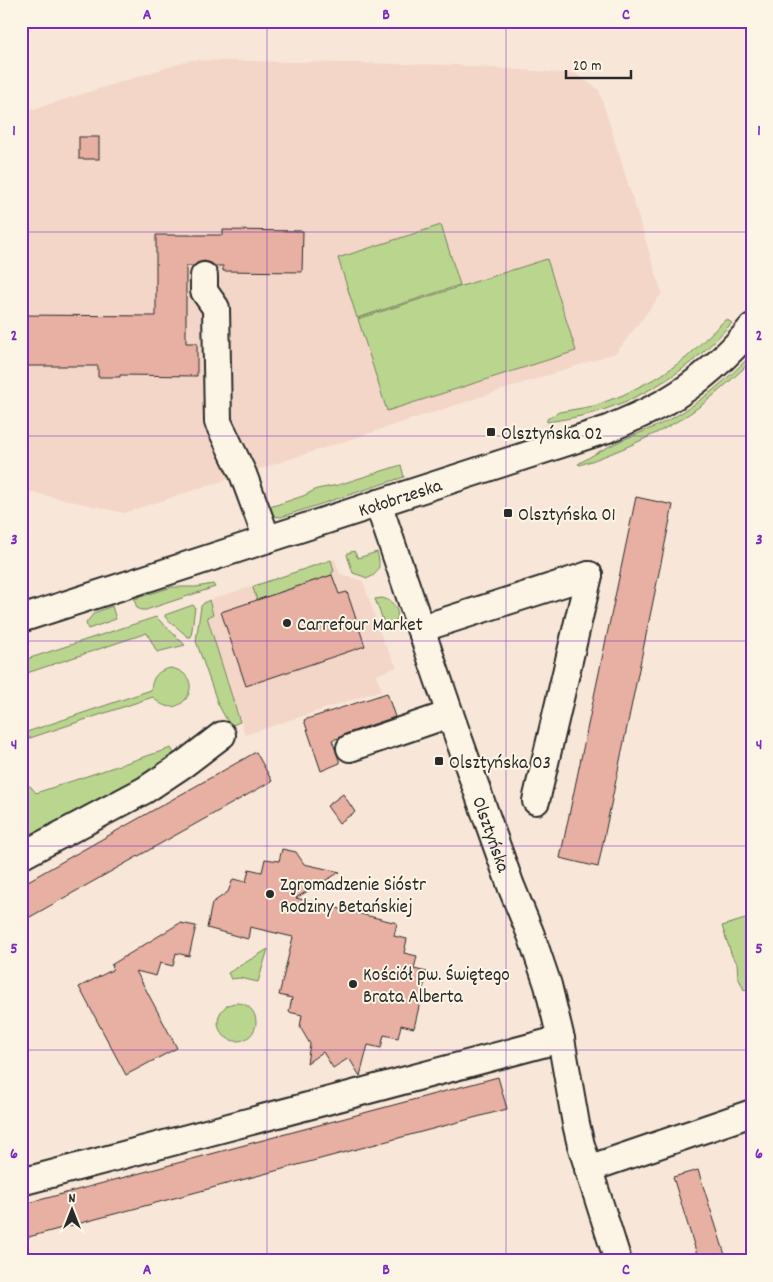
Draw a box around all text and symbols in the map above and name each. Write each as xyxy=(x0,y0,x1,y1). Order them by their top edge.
text: A xyxy=(143,4,152,27)
text: B xyxy=(382,4,390,27)
text: C xyxy=(622,4,630,27)
scale bar xyxy=(566,48,630,80)
text: 20 m xyxy=(573,56,601,78)
text: 1 xyxy=(12,120,16,143)
text: 1 xyxy=(757,120,761,143)
text: 2 xyxy=(11,325,18,348)
text: 2 xyxy=(756,325,763,348)
place label: Olsztyńska 02 xyxy=(501,422,603,449)
marker: Olsztyńska 02 xyxy=(485,426,497,438)
street label: Kołobrzeska xyxy=(356,473,447,526)
place label: Olsztyńska 01 xyxy=(518,503,616,530)
marker: Olsztyńska 01 xyxy=(502,507,514,519)
text: 3 xyxy=(10,529,18,552)
text: 3 xyxy=(755,529,763,552)
place label: Carrefour Market xyxy=(297,613,423,640)
marker: Carrefour Market xyxy=(281,617,293,629)
text: 4 xyxy=(11,734,17,757)
text: 4 xyxy=(756,734,762,757)
place label: Olsztyńska 03 xyxy=(449,751,551,778)
marker: Olsztyńska 03 xyxy=(433,755,445,767)
street label: Olsztyńska xyxy=(463,793,515,878)
place label: Zgromadzenie Sióstr Rodziny Betańskiej xyxy=(280,873,426,922)
marker: Zgromadzenie Sióstr Rodziny Betańskiej xyxy=(264,888,276,900)
text: 5 xyxy=(10,938,18,961)
text: 5 xyxy=(755,938,763,961)
place label: Kościół pw. Świętego Brata Alberta xyxy=(363,963,510,1012)
marker: Kościół pw. Świętego Brata Alberta xyxy=(347,978,359,990)
text: 6 xyxy=(10,1143,18,1166)
text: 6 xyxy=(755,1143,763,1166)
north arrow xyxy=(48,1184,98,1234)
text: N xyxy=(69,1189,76,1209)
text: A xyxy=(143,1259,152,1282)
text: B xyxy=(382,1259,390,1282)
text: C xyxy=(622,1259,630,1282)

